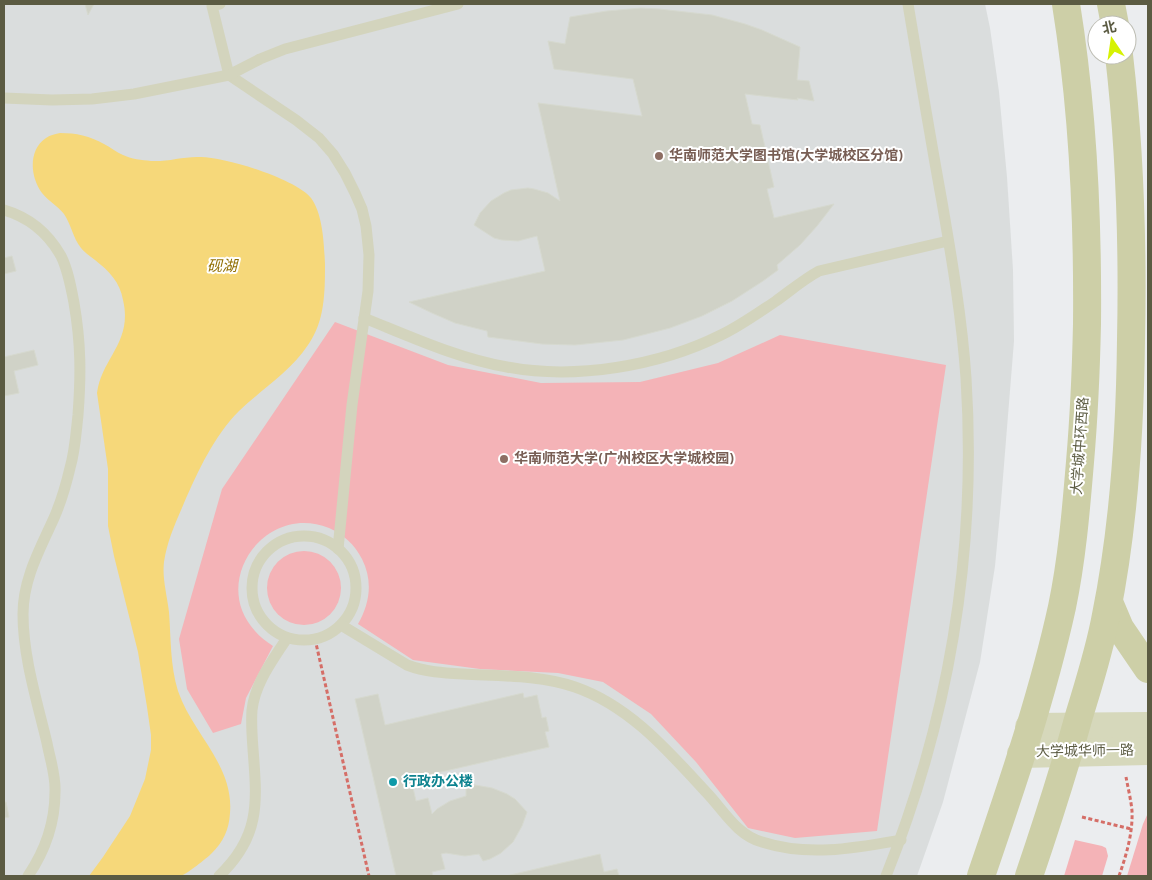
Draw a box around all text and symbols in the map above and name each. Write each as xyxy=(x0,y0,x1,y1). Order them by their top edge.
north arrow xyxy=(1087,15,1137,65)
text: 北 xyxy=(1101,19,1118,39)
place label: 华南师范大学图书馆(大学城校区分馆) xyxy=(669,147,903,165)
marker: 华南师范大学图书馆(大学城校区分馆) xyxy=(653,150,665,162)
water label: 砚湖 xyxy=(207,258,239,277)
street label: 大学城中环西路 xyxy=(1069,397,1093,495)
place label: 华南师范大学(广州校区大学城校园) xyxy=(514,450,734,468)
marker: 华南师范大学(广州校区大学城校园) xyxy=(498,453,510,465)
street label: 大学城华师一路 xyxy=(1036,742,1134,761)
place label: 行政办公楼 xyxy=(403,774,473,791)
marker: 行政办公楼 xyxy=(387,776,399,788)

